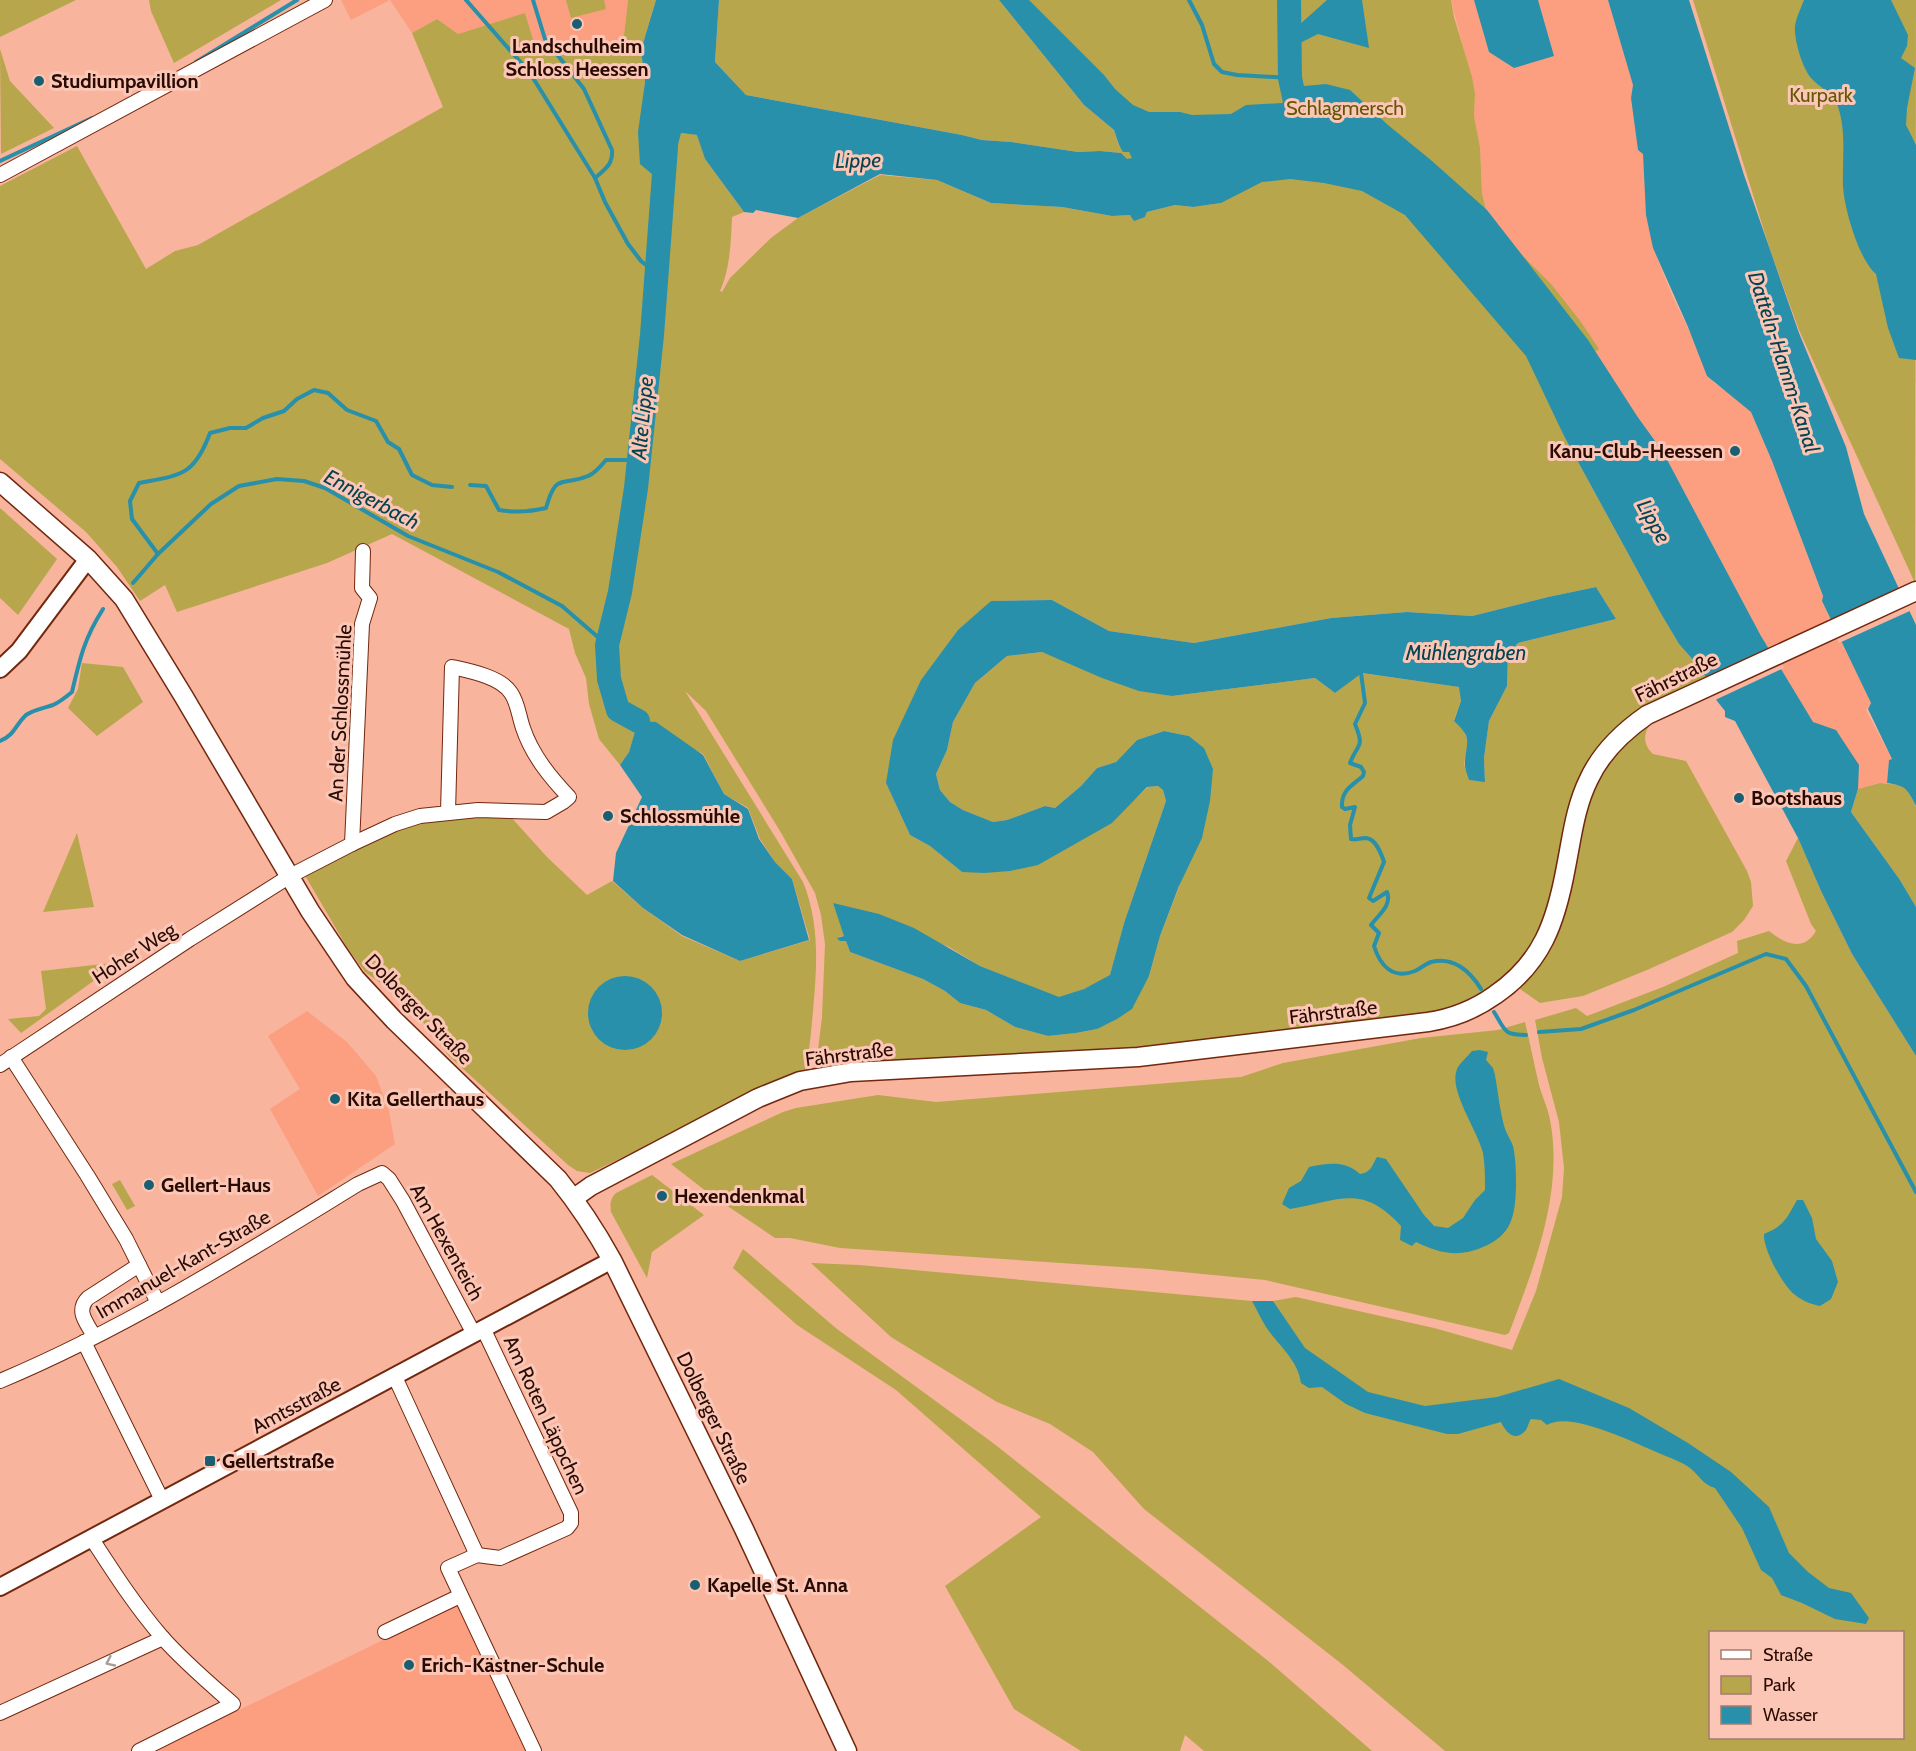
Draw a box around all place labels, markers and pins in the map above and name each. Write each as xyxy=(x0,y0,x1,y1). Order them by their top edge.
marker: Landschulheim Schloss Heessen xyxy=(570,17,584,31)
place label: Landschulheim Schloss Heessen xyxy=(506,34,648,81)
place label: Studiumpavillion xyxy=(51,69,198,93)
marker: Studiumpavillion xyxy=(32,74,46,88)
place label: Kanu-Club-Heessen xyxy=(1549,439,1723,463)
marker: Kanu-Club-Heessen xyxy=(1728,444,1742,458)
place label: Bootshaus xyxy=(1751,786,1842,810)
marker: Bootshaus xyxy=(1732,791,1746,805)
place label: Schlossmühle xyxy=(620,804,740,828)
marker: Schlossmühle xyxy=(601,809,615,823)
place label: Kita Gellerthaus xyxy=(347,1087,484,1111)
marker: Kita Gellerthaus xyxy=(328,1092,342,1106)
place label: Gellert-Haus xyxy=(161,1173,271,1197)
marker: Gellert-Haus xyxy=(142,1178,156,1192)
place label: Hexendenkmal xyxy=(674,1184,804,1208)
marker: Hexendenkmal xyxy=(655,1189,669,1203)
place label: Gellertstraße xyxy=(222,1449,334,1473)
marker: Gellertstraße xyxy=(203,1454,217,1468)
place label: Kapelle St. Anna xyxy=(707,1573,848,1597)
marker: Kapelle St. Anna xyxy=(688,1578,702,1592)
place label: Erich-Kästner-Schule xyxy=(421,1653,604,1677)
marker: Erich-Kästner-Schule xyxy=(402,1658,416,1672)

